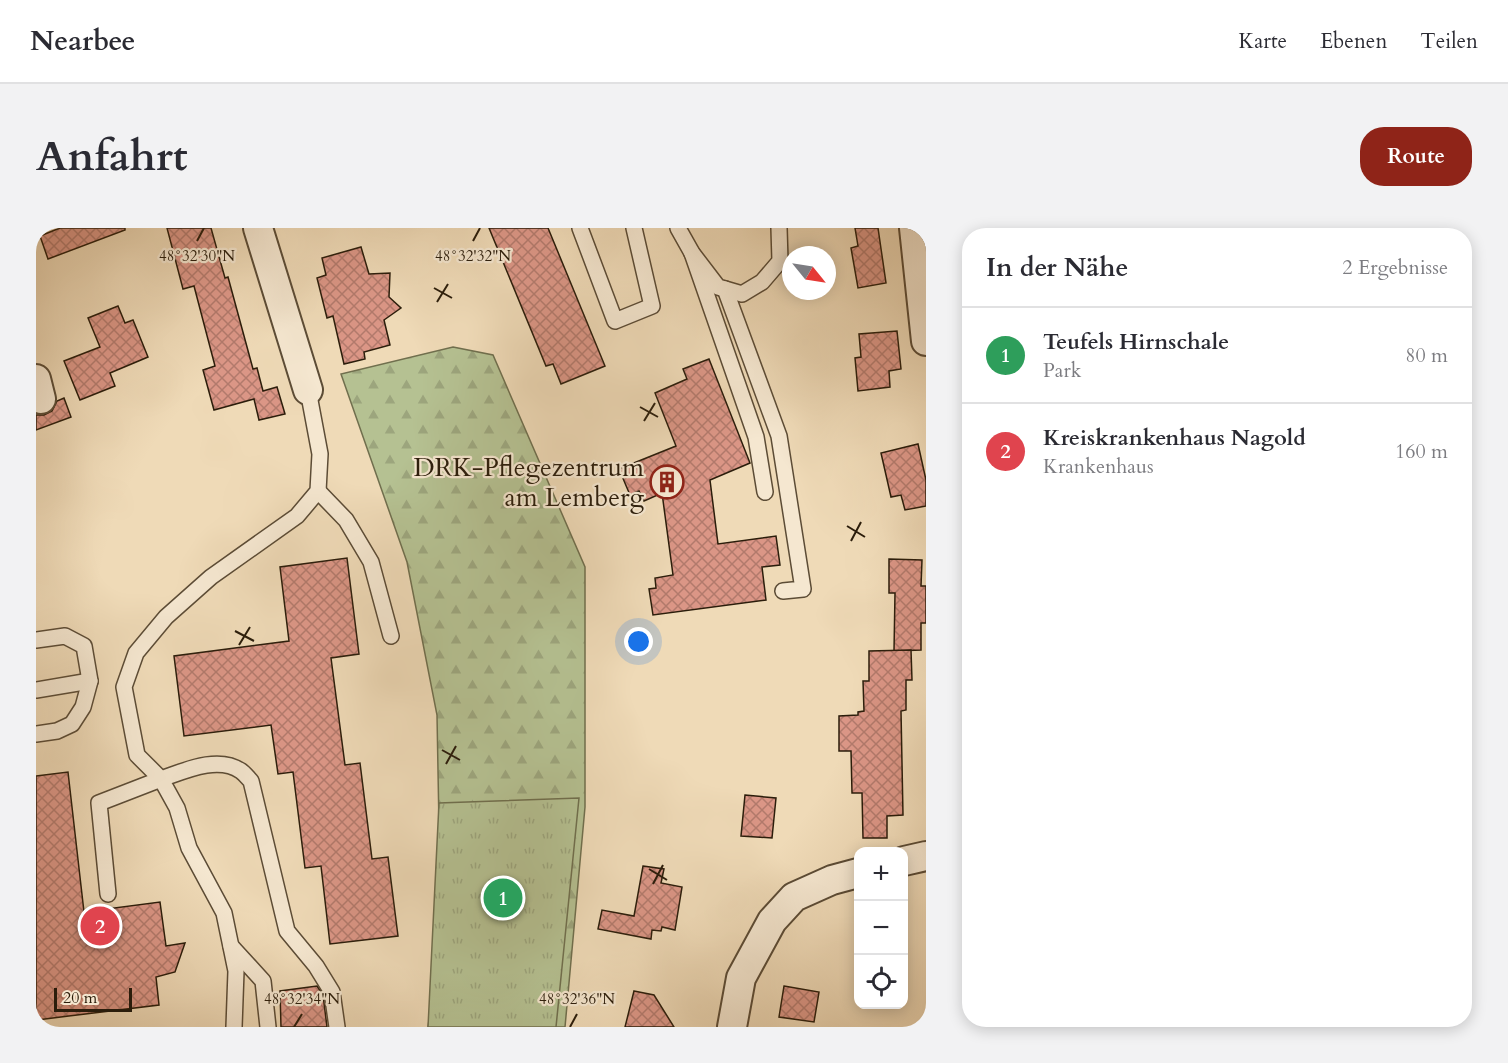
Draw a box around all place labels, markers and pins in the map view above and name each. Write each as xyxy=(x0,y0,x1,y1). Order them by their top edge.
place label: DRK-Pflegezentrum am Lemberg xyxy=(413,450,644,515)
building icon: DRK-Pflegezentrum am Lemberg xyxy=(649,464,685,500)
pin: 1 xyxy=(484,876,522,920)
pin: 2 xyxy=(80,904,120,948)

